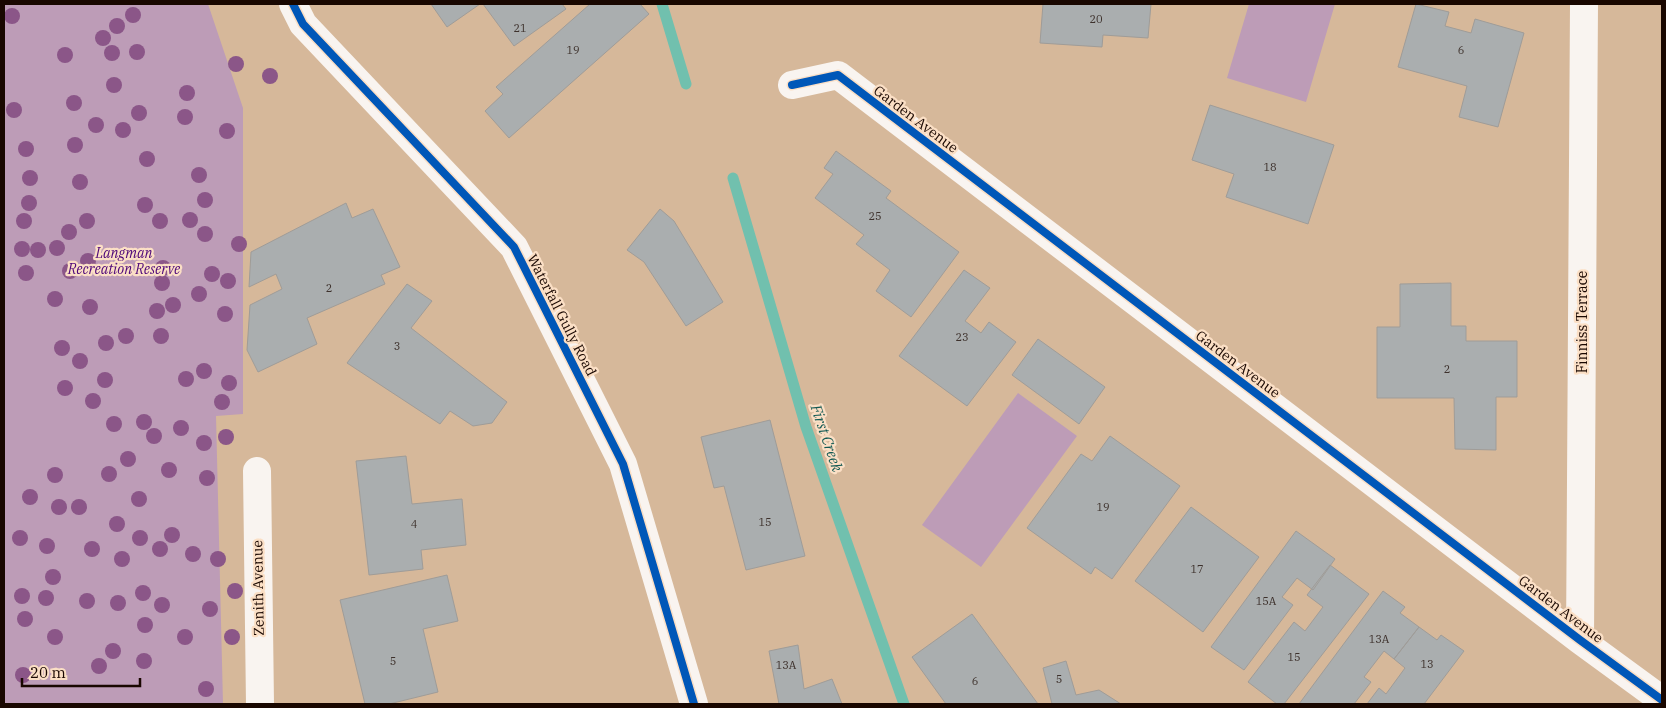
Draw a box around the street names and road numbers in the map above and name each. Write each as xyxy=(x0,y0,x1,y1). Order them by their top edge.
street label: Garden Avenue xyxy=(870,81,962,157)
street label: Waterfall Gully Road xyxy=(523,251,601,379)
street label: Finniss Terrace xyxy=(1573,271,1591,373)
street label: Garden Avenue xyxy=(1192,326,1284,402)
street label: Zenith Avenue xyxy=(248,540,268,636)
street label: Garden Avenue xyxy=(1515,571,1607,647)

